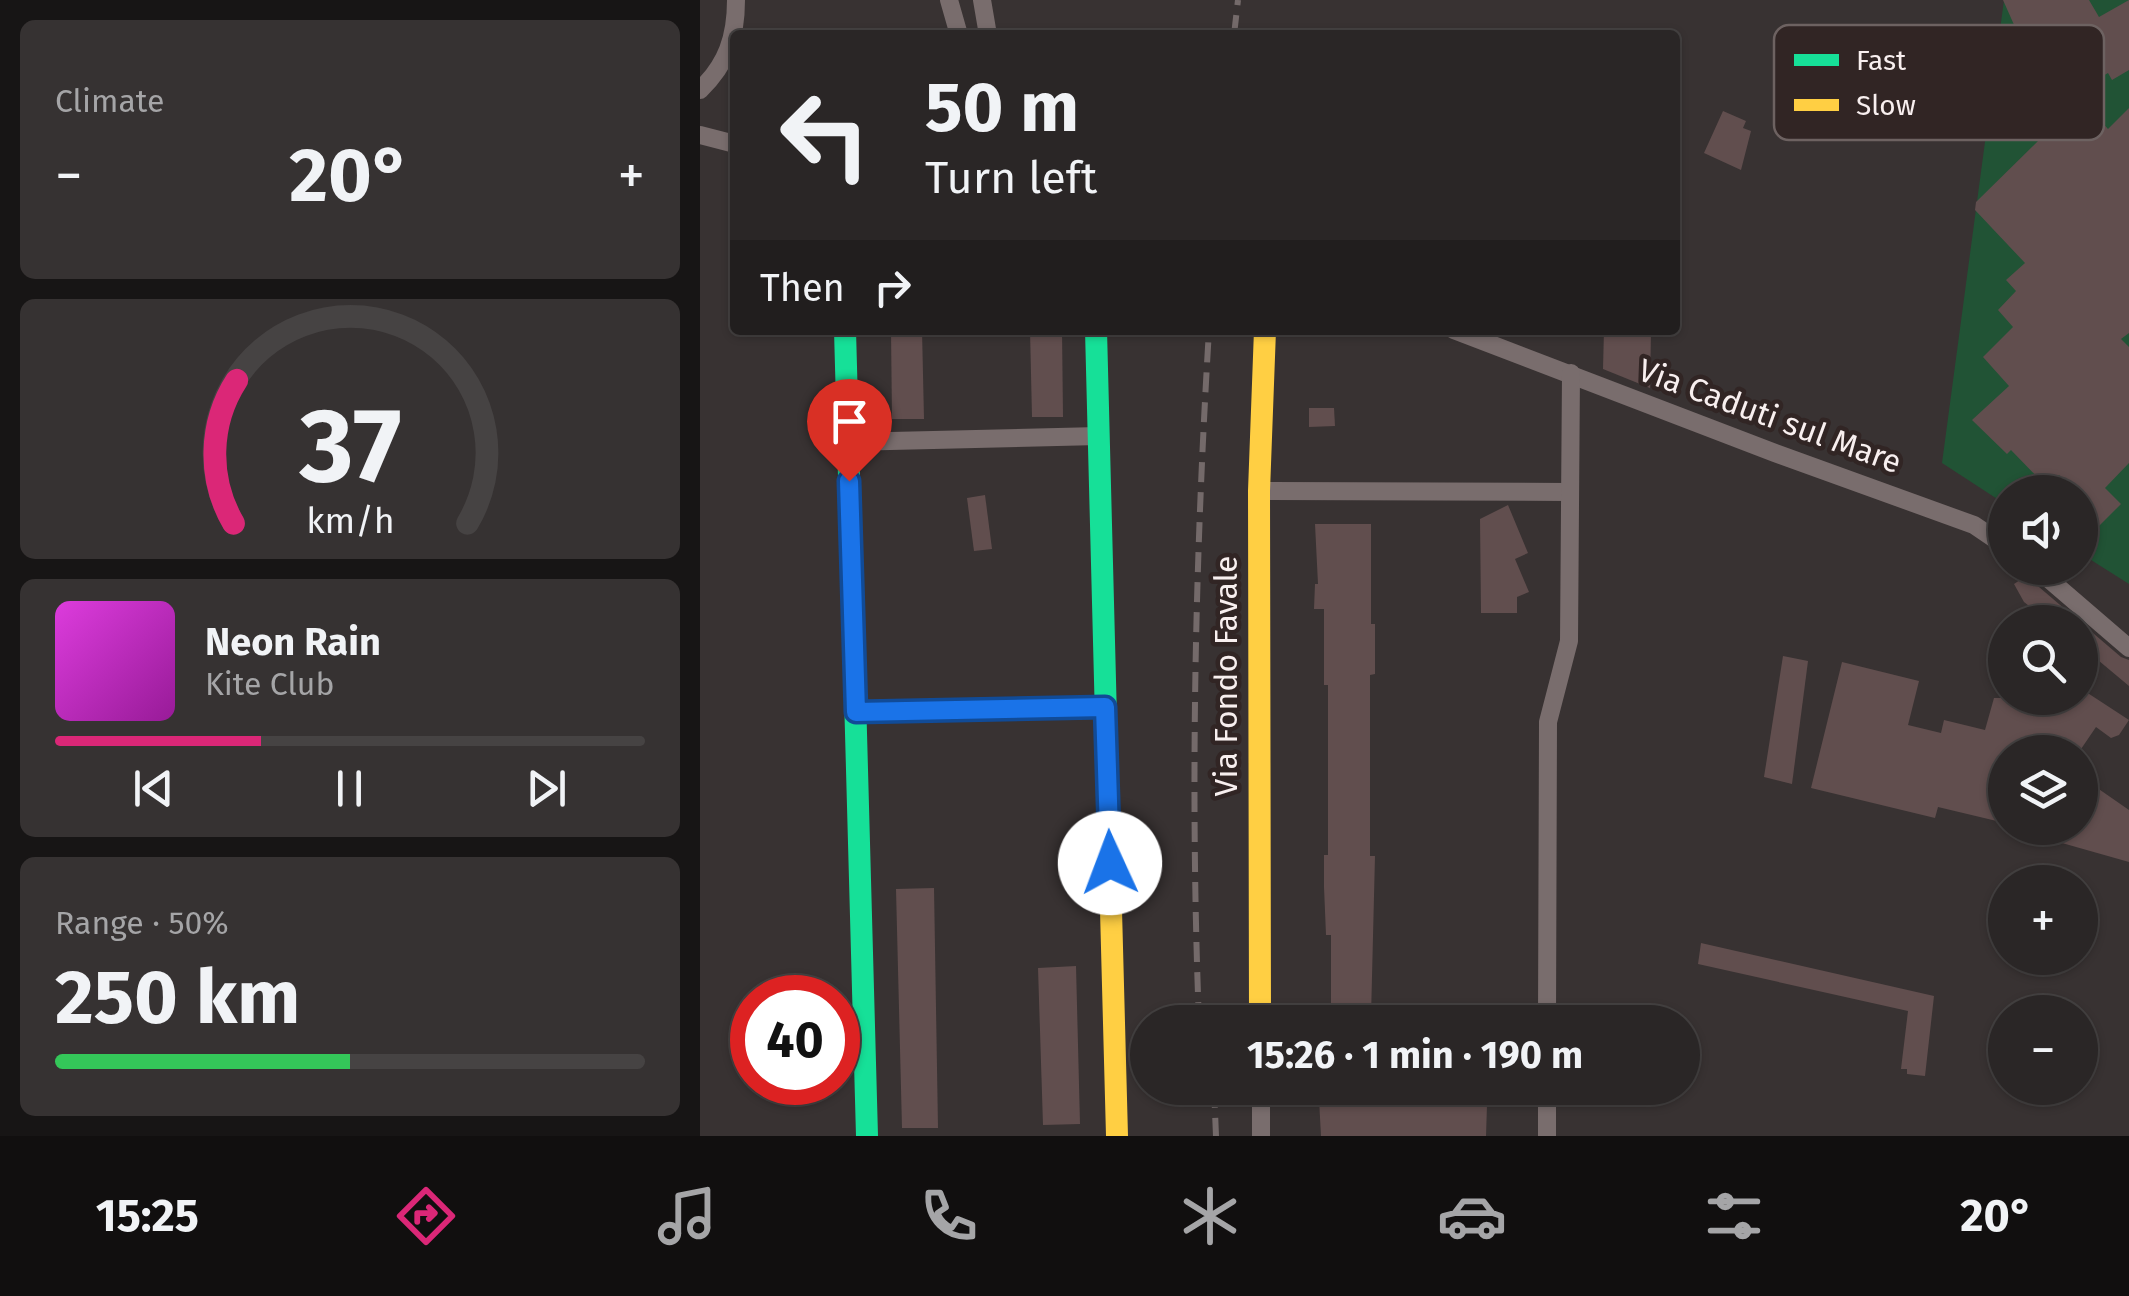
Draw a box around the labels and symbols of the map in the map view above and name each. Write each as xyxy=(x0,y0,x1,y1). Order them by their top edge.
legend xyxy=(1774,25,2104,140)
text: Fast xyxy=(1856,44,1907,77)
text: Slow xyxy=(1856,89,1916,122)
street label: Via Caduti sul Mare xyxy=(1633,351,1907,481)
pin xyxy=(807,379,892,482)
street label: Via Fondo Favale xyxy=(1207,556,1245,796)
position arrow xyxy=(1058,811,1162,915)
speed limit sign: 40 xyxy=(730,975,860,1105)

